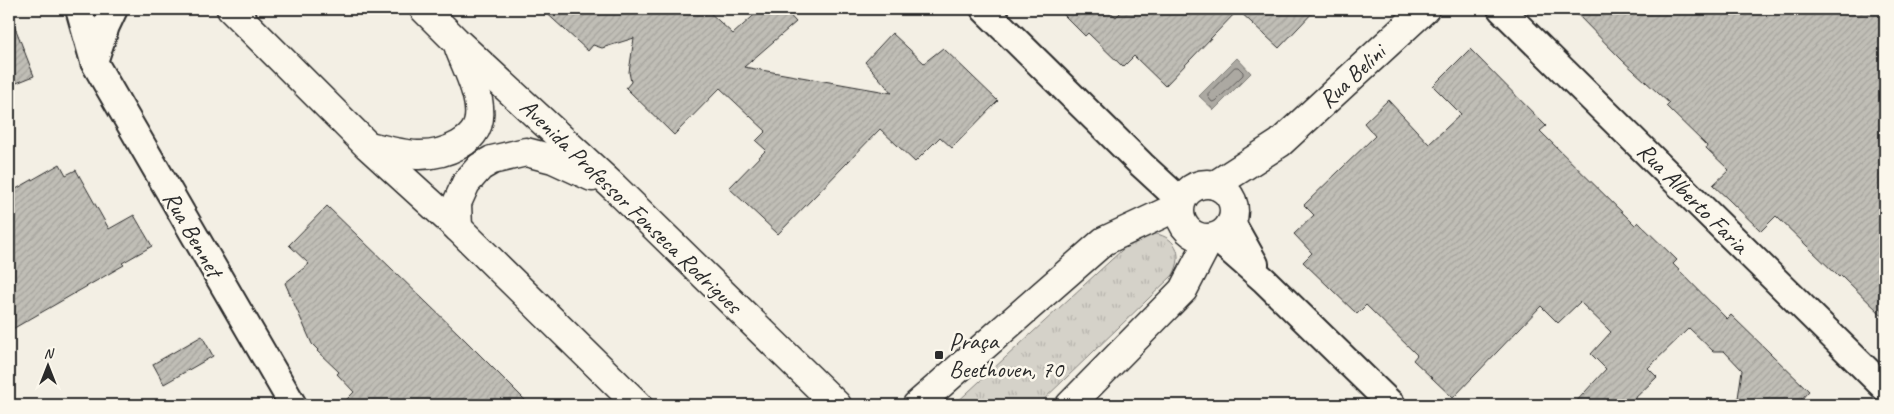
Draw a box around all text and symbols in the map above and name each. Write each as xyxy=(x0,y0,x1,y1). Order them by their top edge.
street label: Rua Belini xyxy=(1312,36,1393,114)
street label: Avenida Professor Fonseca Rodrigues xyxy=(514,92,750,321)
street label: Rua Alberto Faria xyxy=(1631,136,1756,261)
street label: Rua Bennet xyxy=(157,186,231,285)
place label: Praça Beethoven, 70 xyxy=(949,326,1065,384)
north arrow xyxy=(22,342,72,392)
text: N xyxy=(44,345,55,362)
marker: Praça Beethoven, 70 xyxy=(933,349,945,361)

